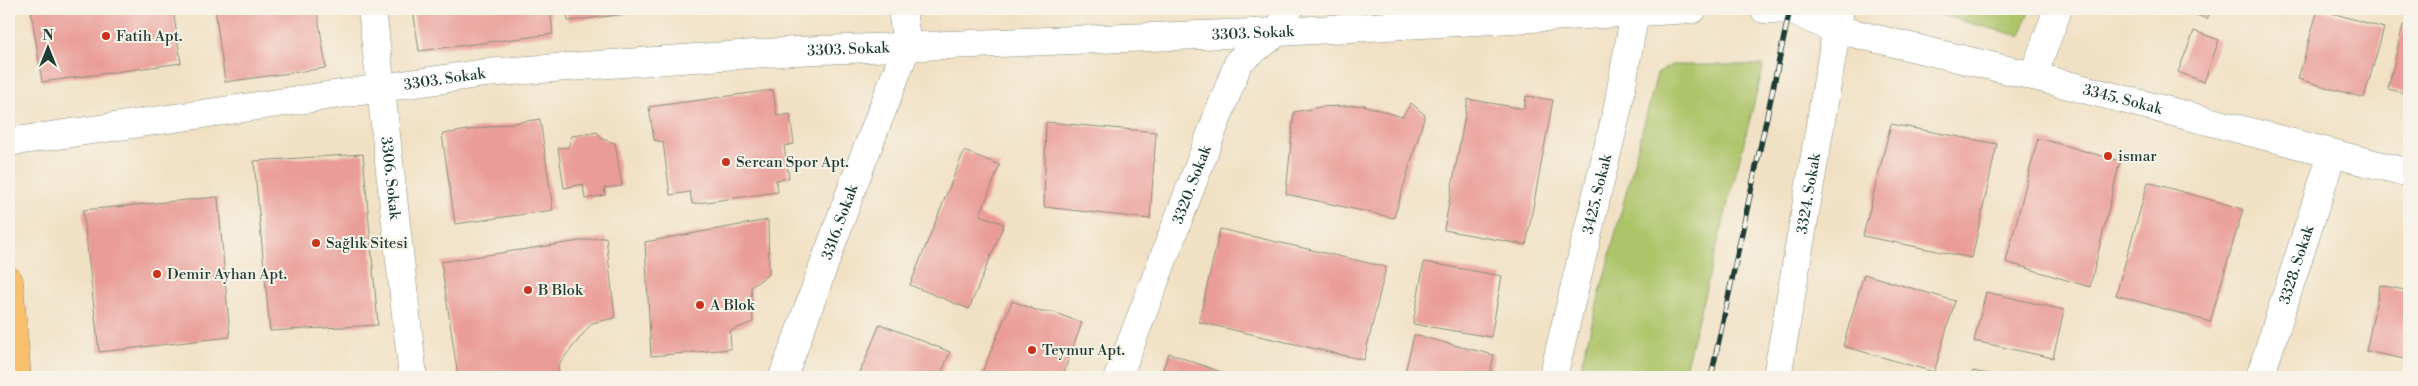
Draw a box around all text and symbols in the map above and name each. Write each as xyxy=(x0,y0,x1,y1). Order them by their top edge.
north arrow xyxy=(22,22,72,72)
street label: 3303. Sokak xyxy=(1212,22,1296,44)
text: N xyxy=(42,27,54,45)
place label: Fatih Apt. xyxy=(116,27,182,46)
marker: Fatih Apt. xyxy=(100,30,112,42)
street label: 3303. Sokak xyxy=(807,38,891,60)
street label: 3303. Sokak xyxy=(402,63,488,94)
street label: 3345. Sokak xyxy=(2081,80,2166,119)
street label: 3306. Sokak xyxy=(377,136,405,221)
street label: 3320. Sokak xyxy=(1168,142,1216,226)
place label: ismar xyxy=(2118,147,2157,166)
marker: ismar xyxy=(2102,150,2114,162)
street label: 3425. Sokak xyxy=(1578,151,1616,236)
street label: 3324. Sokak xyxy=(1792,151,1825,235)
place label: Sercan Spor Apt. xyxy=(736,153,849,172)
marker: Sercan Spor Apt. xyxy=(720,156,732,168)
street label: 3316. Sokak xyxy=(817,181,862,262)
street label: 3328. Sokak xyxy=(2275,222,2318,306)
place label: Sağlık Sitesi xyxy=(326,234,408,253)
marker: Sağlık Sitesi xyxy=(310,237,322,249)
place label: Demir Ayhan Apt. xyxy=(167,265,287,284)
marker: Demir Ayhan Apt. xyxy=(151,268,163,280)
place label: B Blok xyxy=(537,281,584,300)
marker: B Blok xyxy=(522,284,534,296)
place label: A Blok xyxy=(709,296,756,315)
marker: A Blok xyxy=(694,299,706,311)
place label: Teymur Apt. xyxy=(1042,341,1125,360)
marker: Teymur Apt. xyxy=(1026,344,1038,356)

